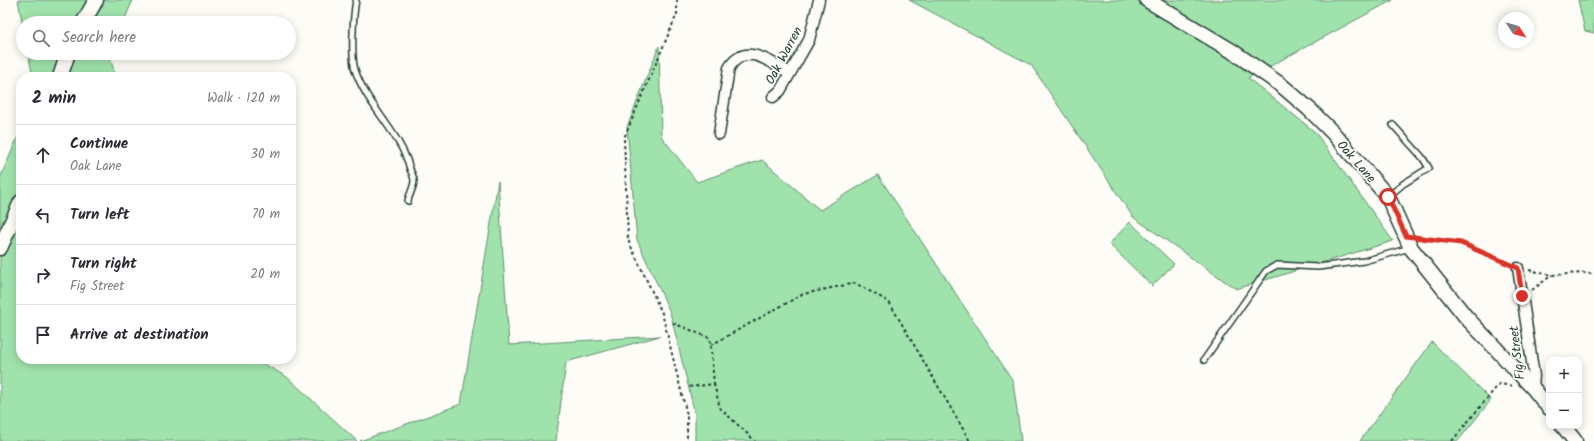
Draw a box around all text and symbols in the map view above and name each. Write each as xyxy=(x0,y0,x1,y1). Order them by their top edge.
north arrow xyxy=(1498,12,1534,48)
search box xyxy=(16,16,296,60)
street label: Oak Warren xyxy=(760,23,808,88)
text: Search here xyxy=(62,26,136,50)
icon: search xyxy=(30,27,52,49)
text: 2 min xyxy=(32,85,76,112)
text: Walk · 120 m xyxy=(207,88,280,109)
text: Continue xyxy=(70,132,128,156)
street label: Oak Lane xyxy=(1331,136,1381,188)
icon: ahead xyxy=(32,144,54,166)
text: 30 m xyxy=(251,144,280,165)
text: Oak Lane xyxy=(70,156,121,177)
route start xyxy=(1379,188,1397,206)
text: Turn left xyxy=(70,203,130,227)
icon: left xyxy=(32,204,54,226)
text: 70 m xyxy=(252,204,280,225)
text: Turn right xyxy=(70,252,137,276)
icon: right xyxy=(32,264,54,286)
text: 20 m xyxy=(250,264,280,285)
text: Fig Street xyxy=(70,276,124,297)
route end xyxy=(1513,287,1531,305)
text: Arrive at destination xyxy=(70,323,209,347)
icon: arrive xyxy=(32,324,54,346)
street label: Fig Street xyxy=(1504,324,1531,381)
map controls xyxy=(1546,357,1582,429)
button: + xyxy=(1546,357,1582,393)
button: − xyxy=(1546,393,1582,429)

